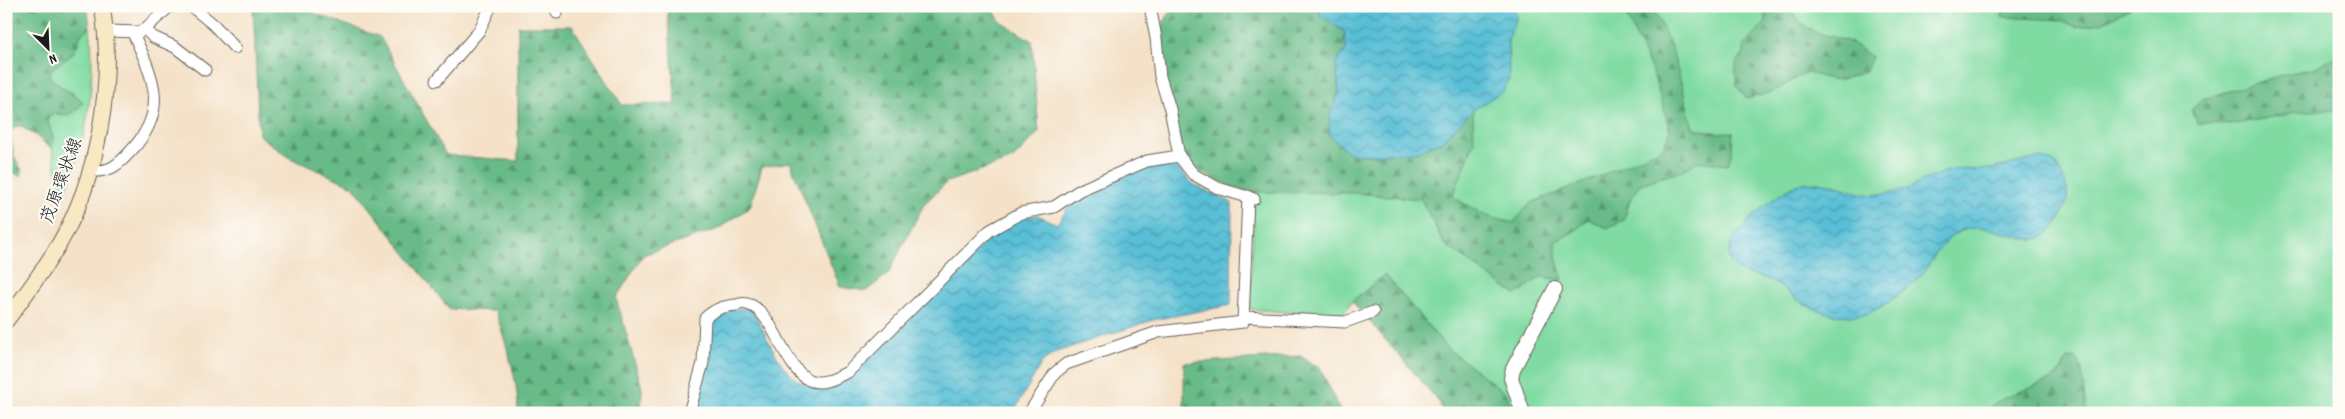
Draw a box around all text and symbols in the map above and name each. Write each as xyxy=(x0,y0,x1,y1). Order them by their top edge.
north arrow xyxy=(22,22,72,72)
text: N xyxy=(45,48,60,69)
street label: 茂原環状線 xyxy=(36,134,90,228)

